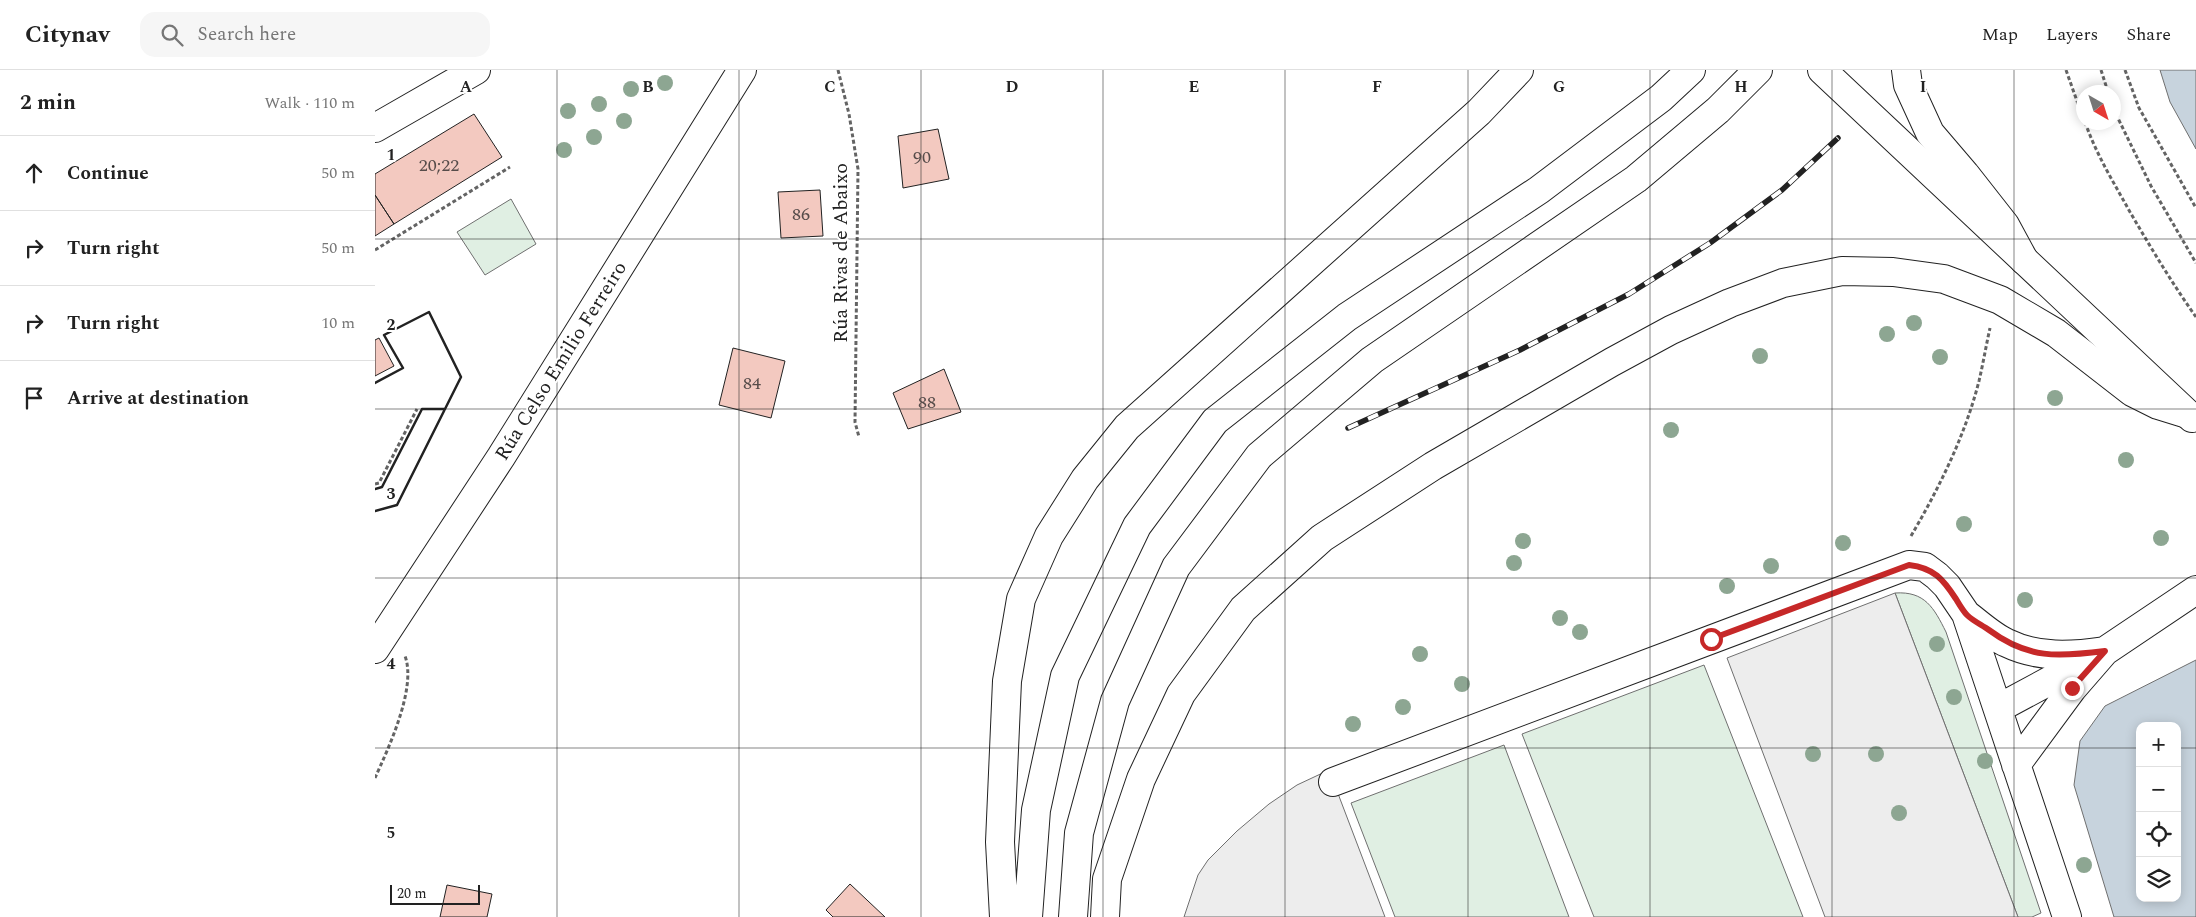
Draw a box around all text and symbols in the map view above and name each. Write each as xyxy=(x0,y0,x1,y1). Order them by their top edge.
search box xyxy=(140,12,490,57)
text: Citynav xyxy=(25,17,110,53)
text: Search here xyxy=(198,20,296,49)
icon: search xyxy=(158,21,186,49)
text: Map xyxy=(1982,21,2018,48)
text: Layers xyxy=(2046,21,2098,48)
text: Share xyxy=(2126,21,2171,48)
text: A xyxy=(460,75,473,99)
text: B xyxy=(642,75,654,99)
text: C xyxy=(824,75,836,99)
text: D xyxy=(1006,75,1019,99)
text: E xyxy=(1189,75,1199,99)
text: F xyxy=(1372,75,1382,99)
text: G xyxy=(1553,75,1565,99)
text: H xyxy=(1734,75,1748,99)
text: I xyxy=(1920,75,1926,99)
north arrow xyxy=(2076,85,2121,130)
text: 2 min xyxy=(20,87,76,119)
text: Walk · 110 m xyxy=(264,91,355,115)
text: 1 xyxy=(387,143,395,167)
house number: 90 xyxy=(913,144,931,171)
house number: 20;22 xyxy=(419,152,459,179)
icon: ahead xyxy=(20,159,48,187)
text: Continue xyxy=(67,159,149,188)
text: 50 m xyxy=(321,161,355,185)
street label: Rúa Rivas de Abaixo xyxy=(826,163,856,343)
house number: 86 xyxy=(792,201,810,228)
icon: right xyxy=(20,234,48,262)
text: Turn right xyxy=(67,234,160,263)
text: 50 m xyxy=(321,236,355,260)
street label: Rúa Celso Emilio Ferreiro xyxy=(487,256,635,466)
icon: right xyxy=(20,309,48,337)
text: Turn right xyxy=(67,309,160,338)
text: 10 m xyxy=(321,311,355,335)
text: 2 xyxy=(387,313,396,337)
house number: 84 xyxy=(743,370,761,397)
icon: arrive xyxy=(20,384,48,412)
text: Arrive at destination xyxy=(67,384,249,413)
house number: 88 xyxy=(918,389,936,416)
text: 3 xyxy=(387,482,396,506)
route start xyxy=(1700,628,1723,651)
text: 4 xyxy=(387,652,396,676)
route end xyxy=(2061,677,2084,700)
map controls xyxy=(2136,722,2181,902)
button: + xyxy=(2136,722,2181,767)
button: − xyxy=(2136,767,2181,812)
button: locate xyxy=(2136,812,2181,857)
text: 5 xyxy=(387,821,395,845)
button: layers xyxy=(2136,857,2181,902)
scale bar xyxy=(390,882,480,905)
text: 20 m xyxy=(397,883,427,904)

